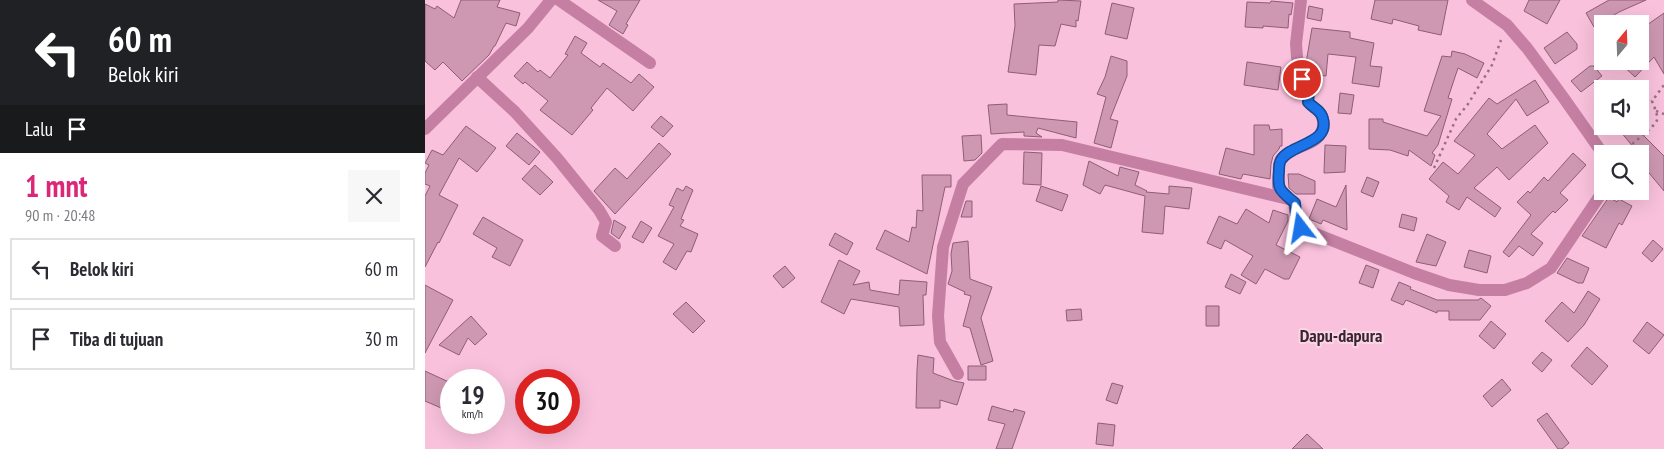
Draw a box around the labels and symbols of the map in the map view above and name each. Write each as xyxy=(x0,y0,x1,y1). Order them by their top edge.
north arrow xyxy=(1594,15,1649,70)
pin xyxy=(1281,58,1323,100)
position arrow xyxy=(1274,201,1326,253)
district label: Dapu-dapura xyxy=(1300,324,1382,347)
speed limit sign: 30 xyxy=(515,369,580,434)

